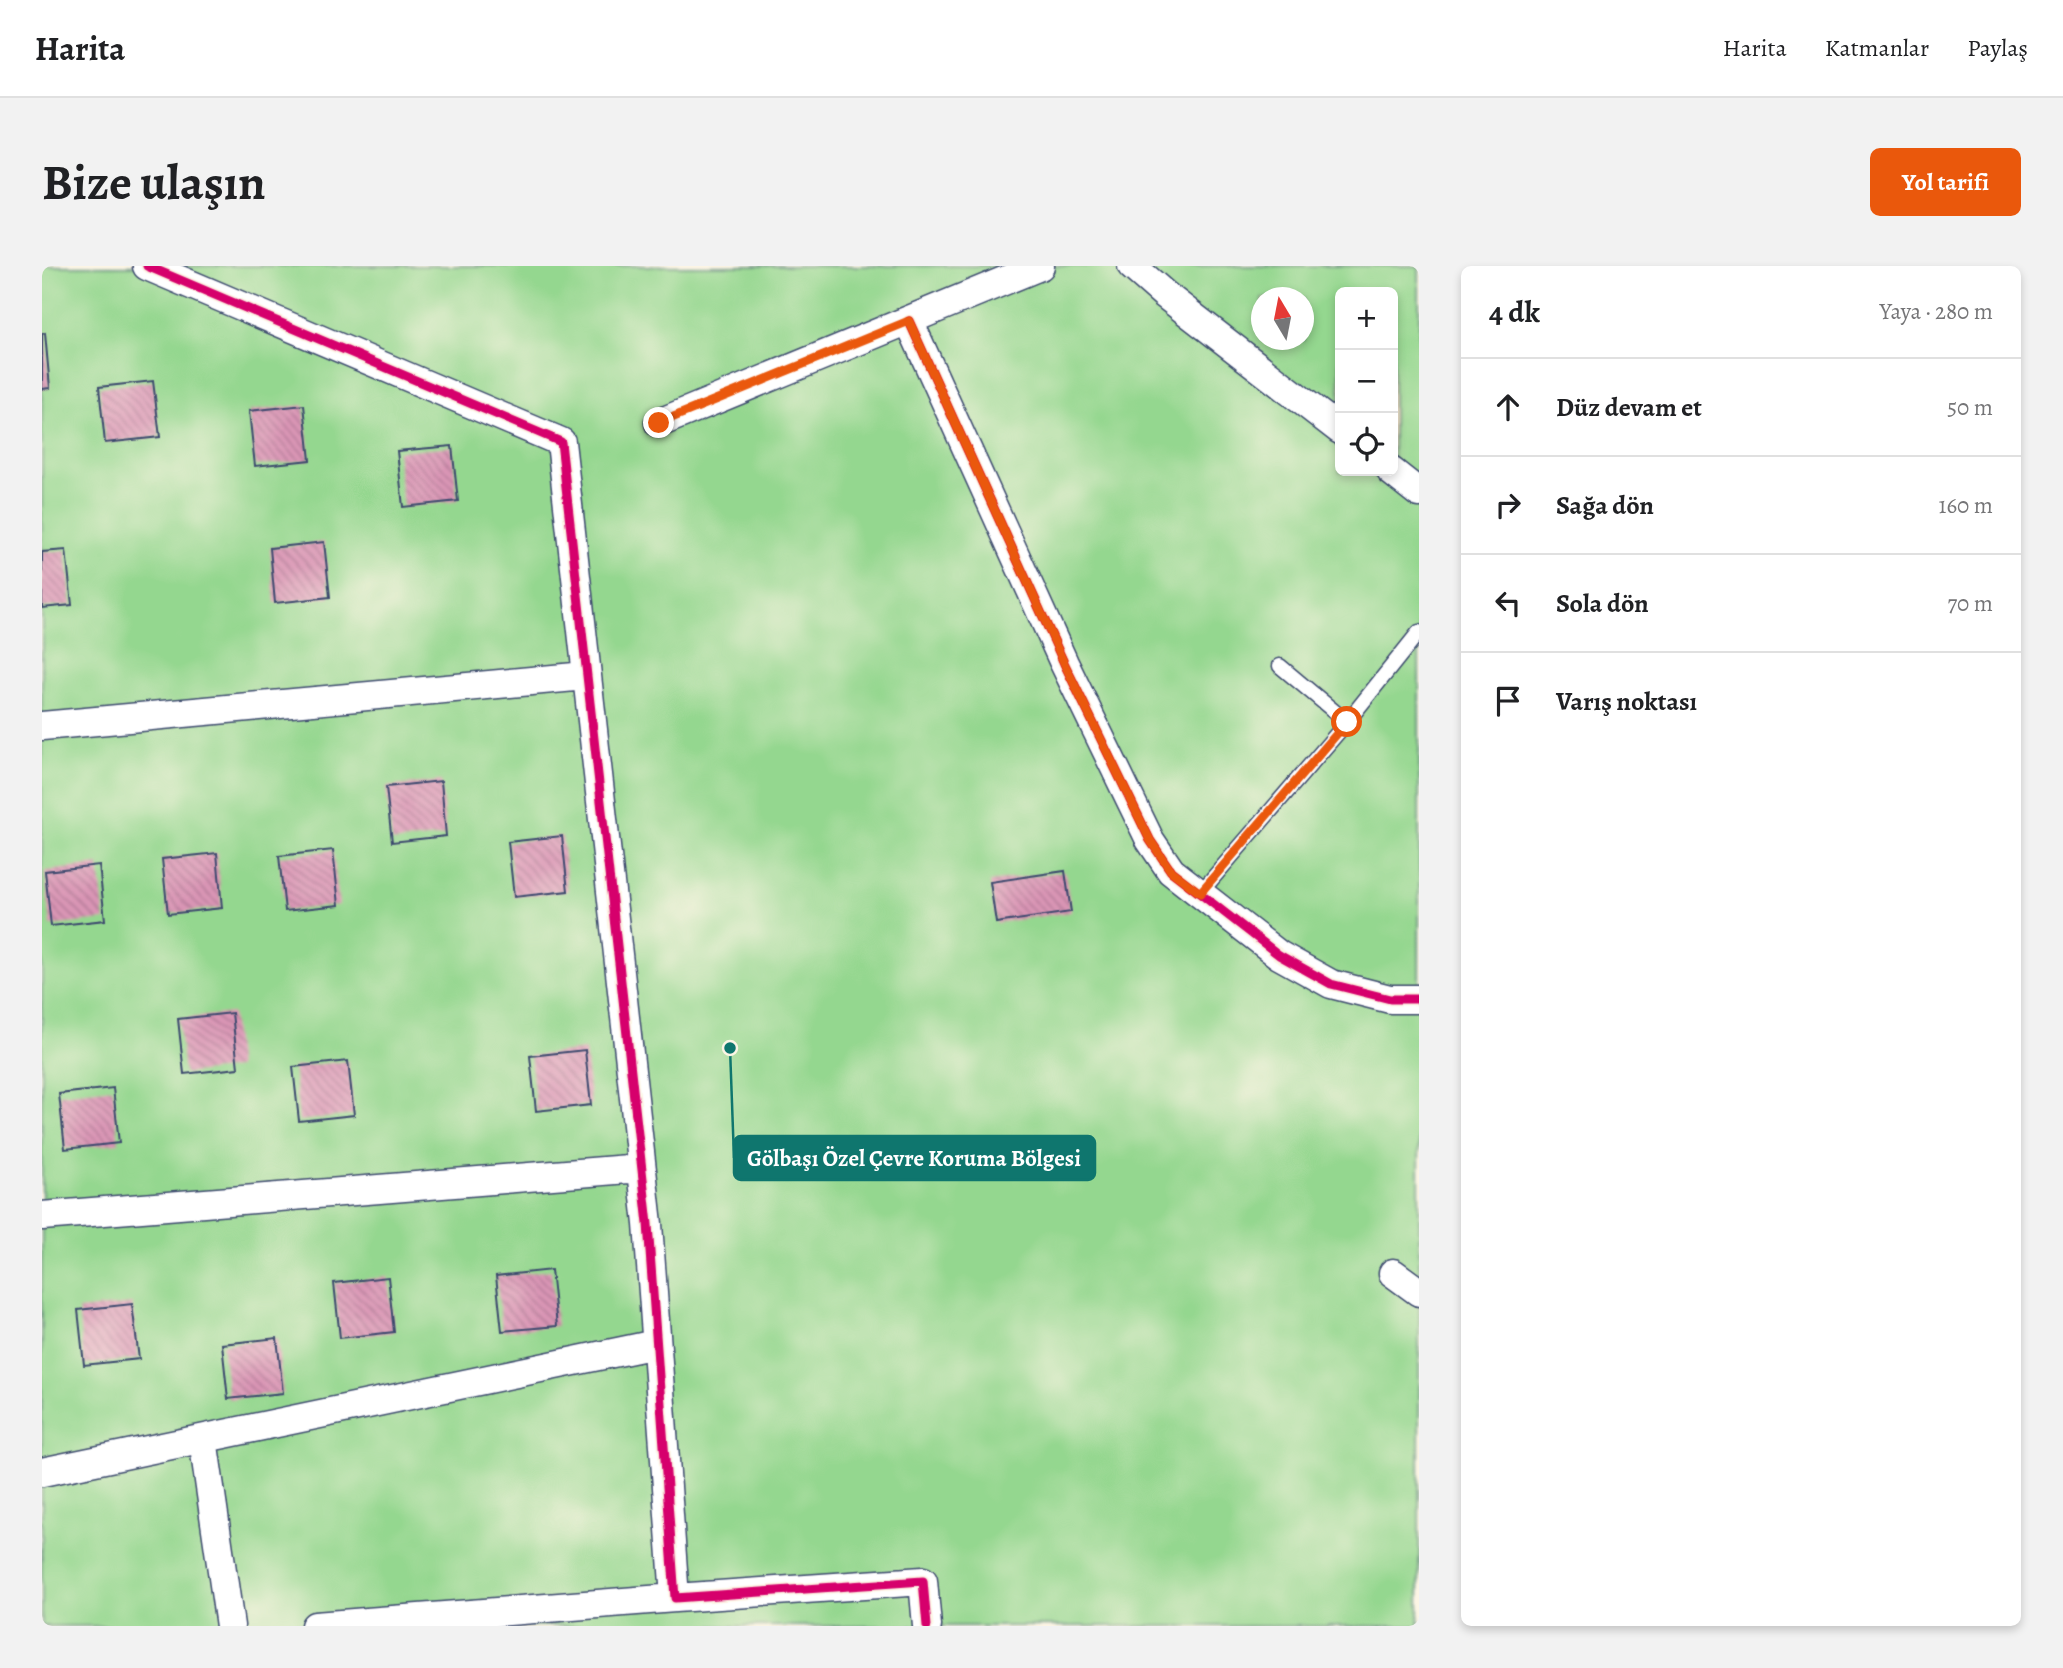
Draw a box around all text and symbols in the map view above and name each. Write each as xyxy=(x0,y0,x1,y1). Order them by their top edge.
text: Harita xyxy=(35,26,125,71)
text: Harita xyxy=(1723,32,1787,64)
text: Katmanlar xyxy=(1825,32,1929,64)
text: Paylaş xyxy=(1967,32,2028,64)
button: Yol tarifi xyxy=(1870,148,2021,216)
text: Bize ulaşın xyxy=(42,149,266,216)
north arrow xyxy=(1251,287,1314,350)
map controls xyxy=(1335,287,1398,476)
button: + xyxy=(1335,287,1398,350)
text: 4 dk xyxy=(1489,292,1540,332)
text: Yaya · 280 m xyxy=(1879,296,1993,327)
button: − xyxy=(1335,350,1398,413)
icon: ahead xyxy=(1489,388,1527,426)
text: Düz devam et xyxy=(1556,390,1702,425)
text: 50 m xyxy=(1947,392,1993,423)
route end xyxy=(643,407,674,438)
button: locate xyxy=(1335,413,1398,476)
icon: right xyxy=(1489,486,1527,524)
text: Sağa dön xyxy=(1556,488,1654,523)
text: 160 m xyxy=(1939,490,1993,521)
icon: left xyxy=(1489,584,1527,622)
text: Sola dön xyxy=(1556,586,1649,621)
text: 70 m xyxy=(1947,588,1993,619)
icon: arrive xyxy=(1489,682,1527,720)
text: Varış noktası xyxy=(1556,684,1697,719)
route start xyxy=(1331,706,1362,737)
callout: Gölbaşı Özel Çevre Koruma Bölgesi xyxy=(734,1136,1095,1180)
text: Gölbaşı Özel Çevre Koruma Bölgesi xyxy=(747,1143,1081,1174)

